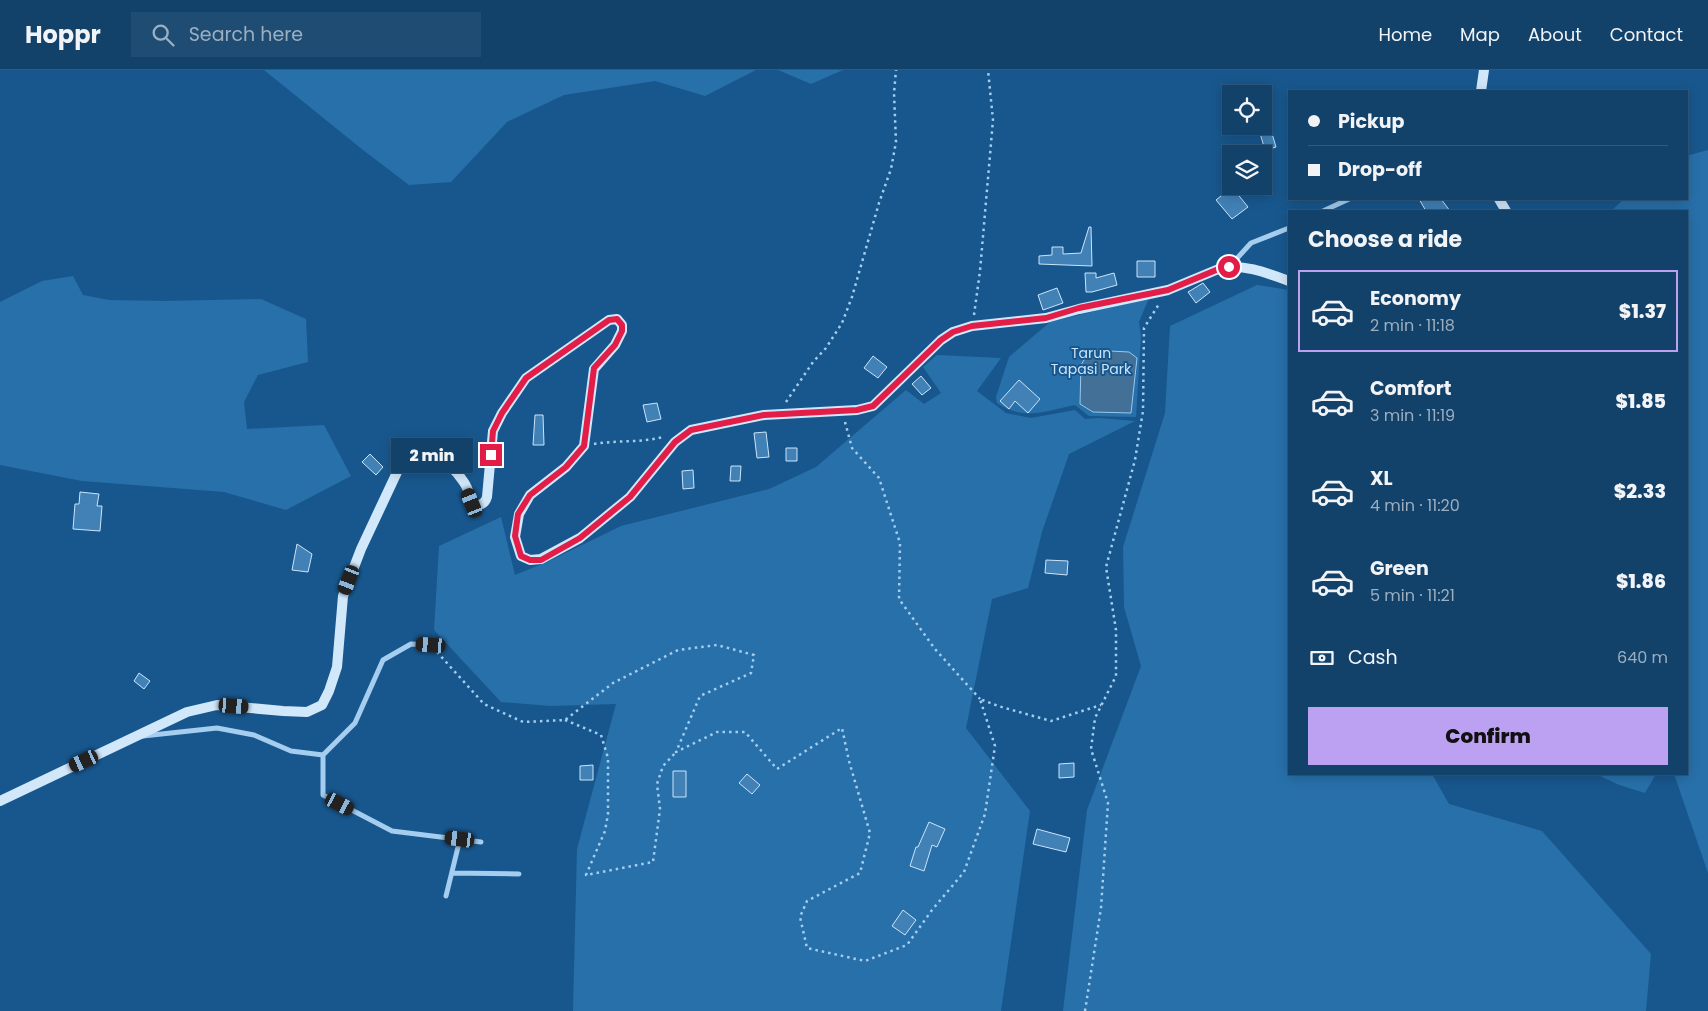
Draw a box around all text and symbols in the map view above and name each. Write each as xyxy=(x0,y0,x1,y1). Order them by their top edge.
search box xyxy=(131,12,481,57)
text: Hoppr xyxy=(25,18,101,51)
icon: search xyxy=(149,21,177,49)
text: Search here xyxy=(189,21,303,48)
text: Home xyxy=(1378,22,1432,47)
text: Map xyxy=(1460,22,1500,47)
text: About xyxy=(1528,22,1582,47)
text: Contact xyxy=(1610,22,1683,47)
map controls xyxy=(1222,85,1272,195)
button: locate xyxy=(1222,85,1272,135)
text: Pickup xyxy=(1338,108,1404,135)
button: layers xyxy=(1222,145,1272,195)
text: Drop-off xyxy=(1338,156,1422,183)
text: Choose a ride xyxy=(1308,224,1462,255)
route start xyxy=(1218,256,1240,278)
text: Economy xyxy=(1370,285,1461,312)
icon: car xyxy=(1310,289,1355,334)
text: $1.37 xyxy=(1619,298,1666,325)
text: 2 min · 11:18 xyxy=(1370,314,1455,337)
park label: Tarun Tapasi Park xyxy=(1051,343,1132,379)
text: Comfort xyxy=(1370,375,1452,402)
icon: car xyxy=(1310,379,1355,424)
text: $1.85 xyxy=(1616,388,1666,415)
text: 3 min · 11:19 xyxy=(1370,404,1455,427)
callout: 2 min xyxy=(391,438,474,472)
text: 2 min xyxy=(409,444,455,467)
route end xyxy=(480,444,502,466)
text: XL xyxy=(1370,465,1393,492)
icon: car xyxy=(1310,469,1355,514)
text: $2.33 xyxy=(1614,478,1666,505)
car xyxy=(459,486,484,520)
text: 4 min · 11:20 xyxy=(1370,494,1460,517)
text: Green xyxy=(1370,555,1429,582)
icon: car xyxy=(1310,559,1355,604)
car xyxy=(336,563,361,597)
text: $1.86 xyxy=(1616,568,1666,595)
text: 5 min · 11:21 xyxy=(1370,584,1455,607)
car xyxy=(415,636,446,654)
icon: cash xyxy=(1308,644,1336,672)
text: Cash xyxy=(1348,644,1398,671)
text: 640 m xyxy=(1617,646,1668,669)
car xyxy=(218,697,249,715)
button: Confirm xyxy=(1308,707,1668,765)
car xyxy=(67,748,100,774)
car xyxy=(323,791,356,817)
car xyxy=(444,830,475,848)

